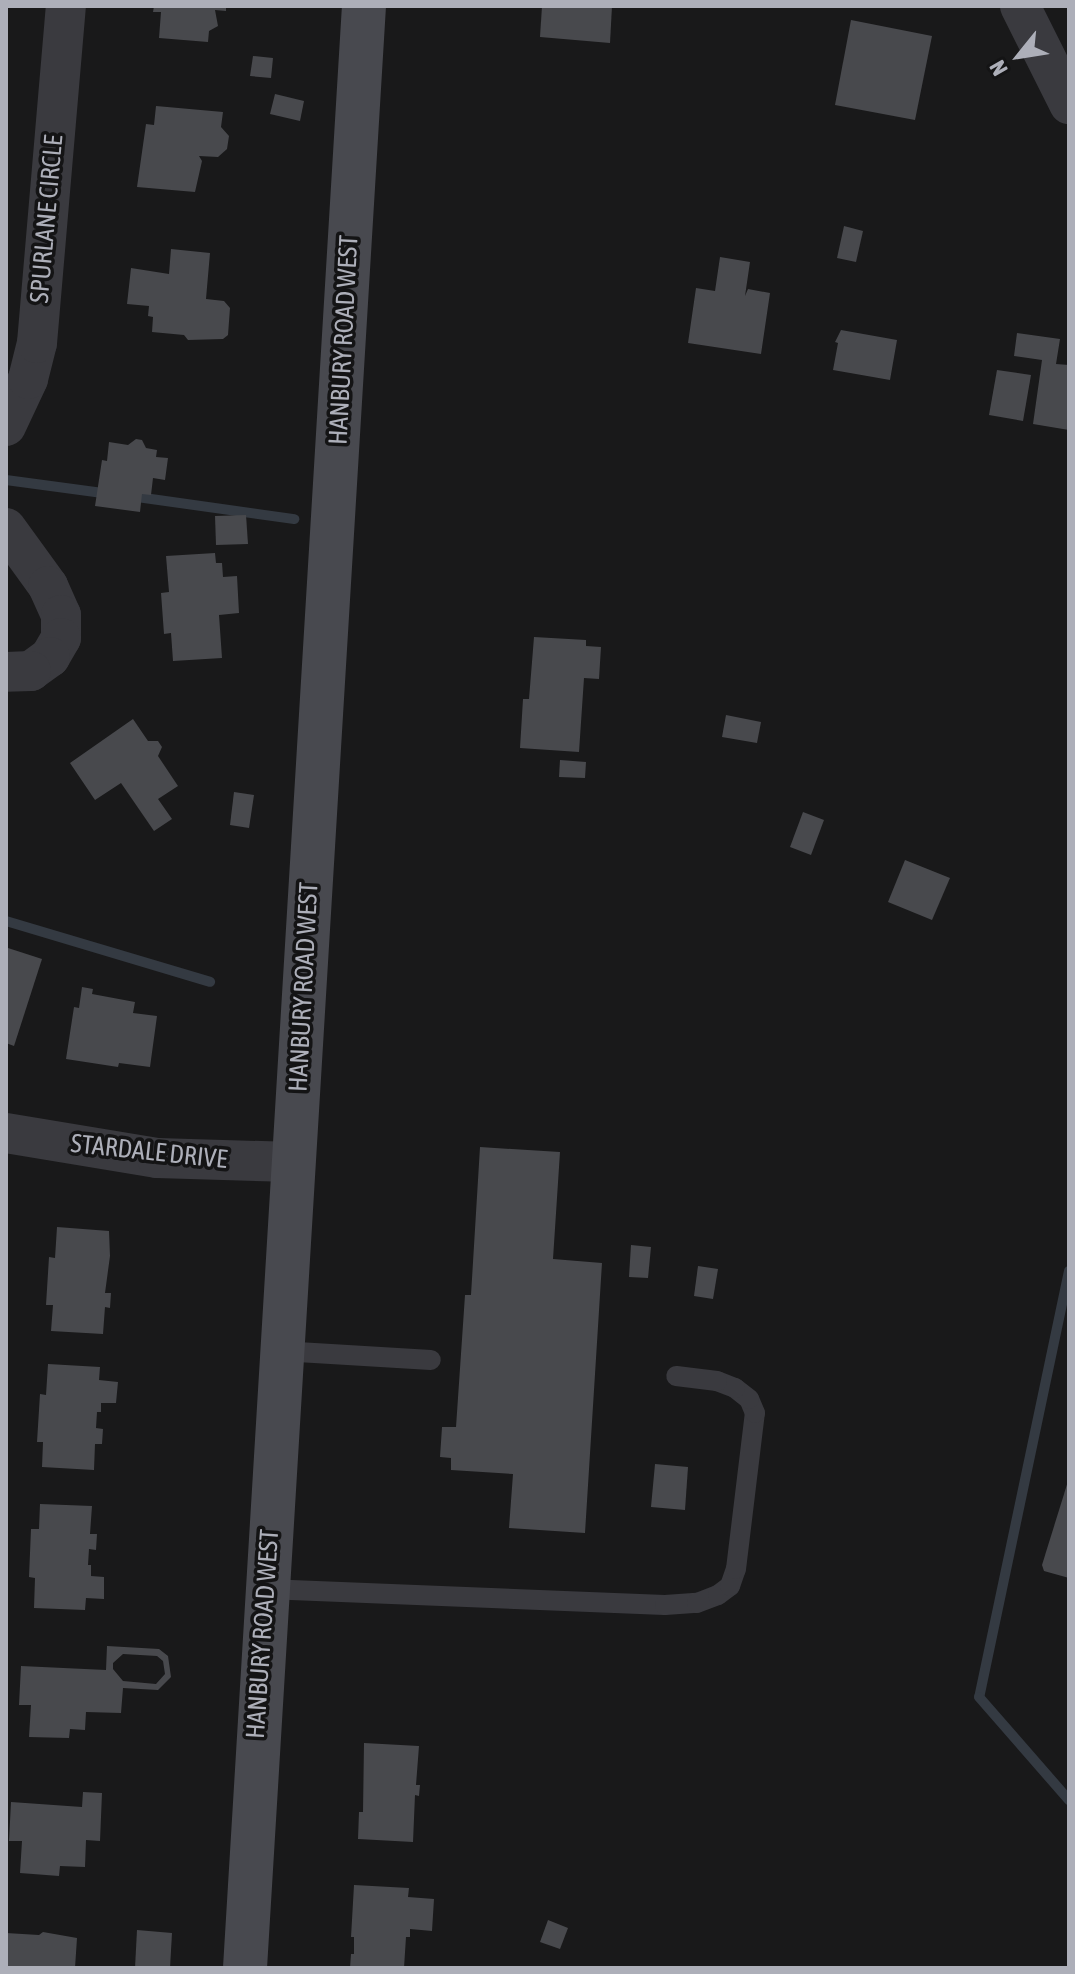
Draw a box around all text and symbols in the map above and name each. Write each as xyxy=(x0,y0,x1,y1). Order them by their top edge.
north arrow xyxy=(979,16,1059,96)
text: N xyxy=(984,56,1013,80)
street label: SPURLANE CIRCLE xyxy=(24,134,70,304)
street label: HANBURY ROAD WEST xyxy=(323,234,365,446)
street label: HANBURY ROAD WEST xyxy=(283,881,325,1093)
street label: STARDALE DRIVE xyxy=(69,1128,229,1176)
street label: HANBURY ROAD WEST xyxy=(240,1528,286,1740)

